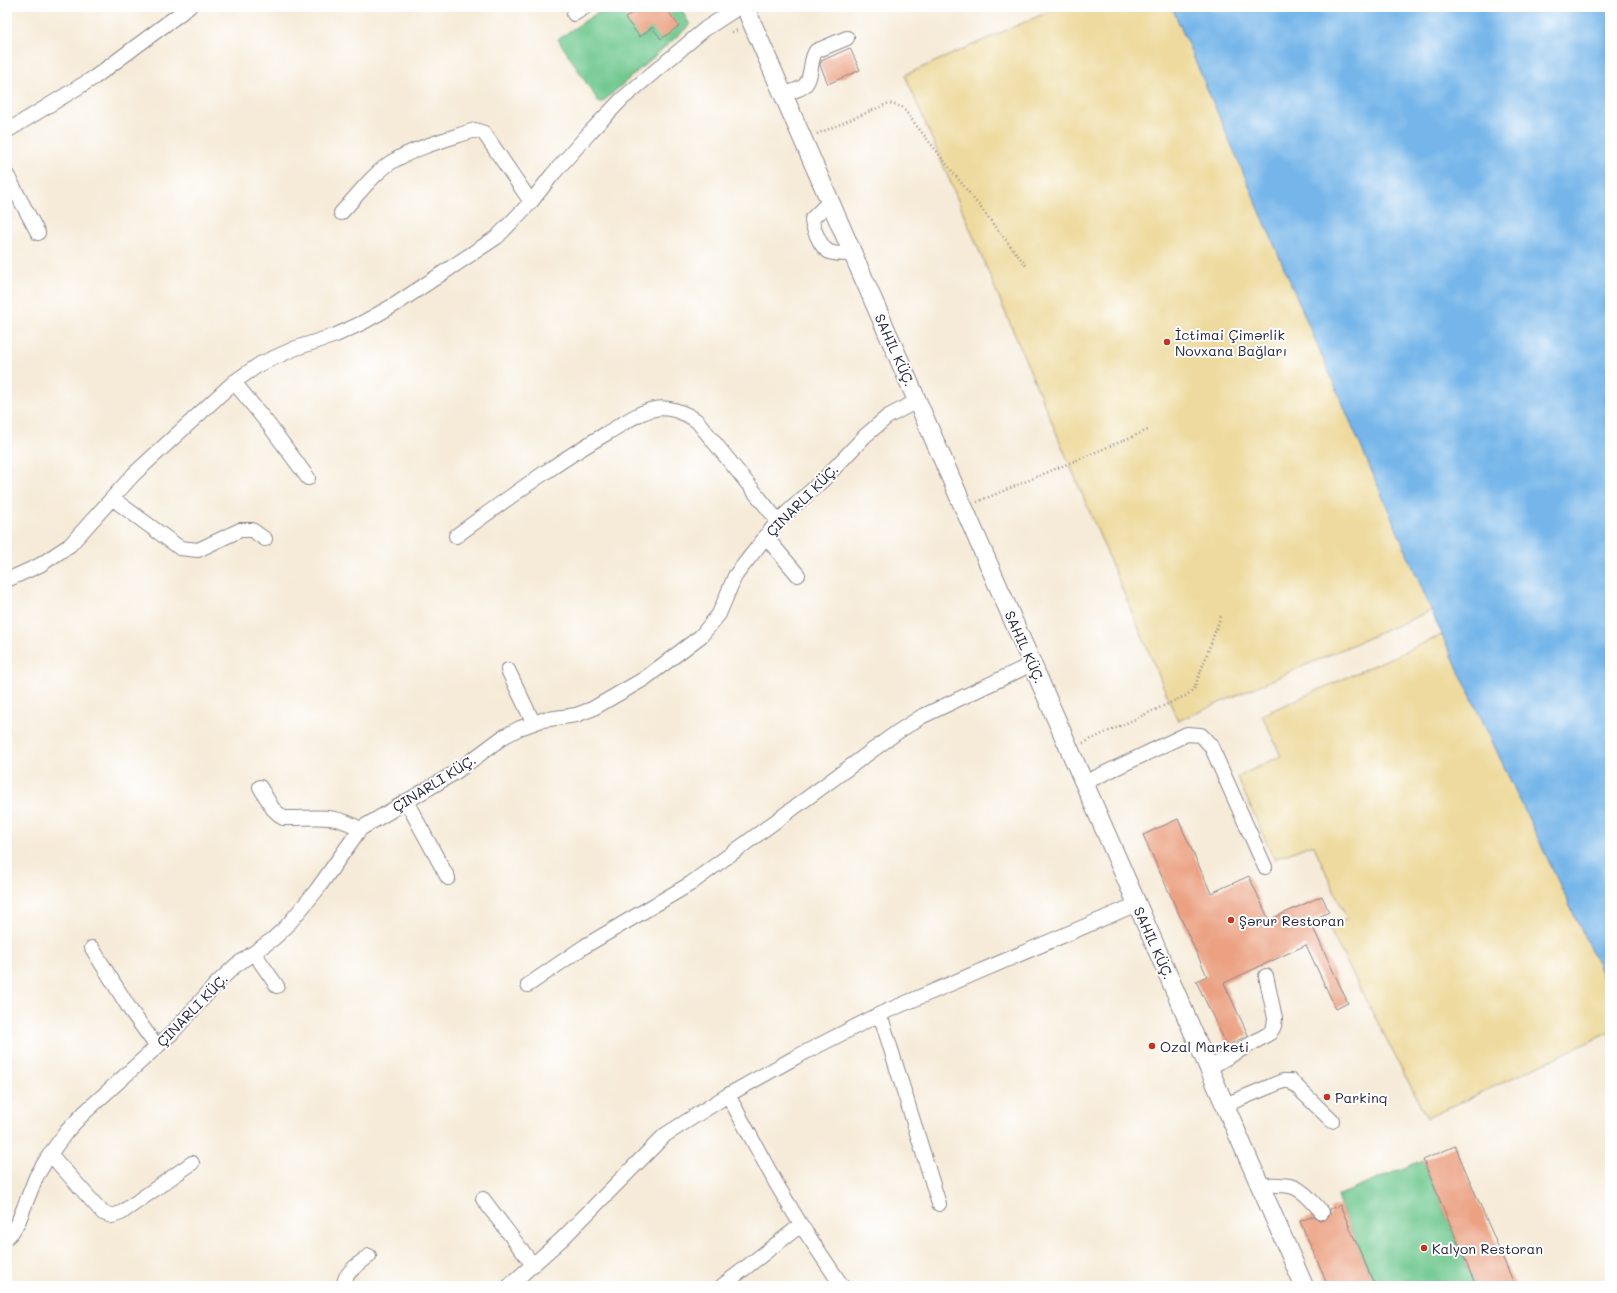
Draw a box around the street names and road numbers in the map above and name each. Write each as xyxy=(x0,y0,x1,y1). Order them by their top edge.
street label: SAHIL KÜÇ. xyxy=(871,311,919,389)
street label: ÇINARLI KÜÇ. xyxy=(762,460,842,540)
street label: SAHIL KÜÇ. xyxy=(1001,608,1049,686)
street label: ÇINARLI KÜÇ. xyxy=(389,750,479,816)
street label: SAHIL KÜÇ. xyxy=(1130,904,1178,982)
street label: ÇINARLI KÜÇ. xyxy=(152,969,232,1051)

